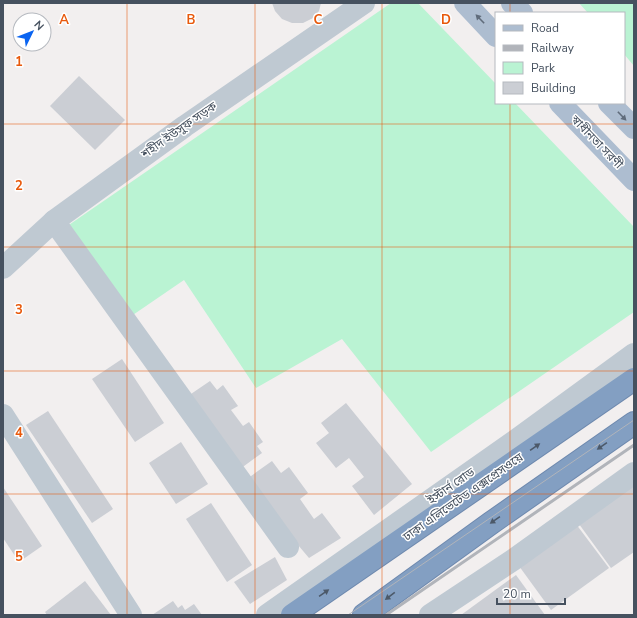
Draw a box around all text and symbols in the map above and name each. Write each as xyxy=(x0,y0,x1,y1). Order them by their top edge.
text: A xyxy=(59,11,69,29)
text: B xyxy=(187,11,196,29)
text: C xyxy=(314,11,323,29)
text: D xyxy=(441,11,451,29)
north arrow xyxy=(12,12,52,52)
legend xyxy=(495,12,625,104)
one-way arrow xyxy=(476,14,485,24)
text: N xyxy=(31,17,47,34)
text: Road xyxy=(531,20,559,36)
text: Railway xyxy=(531,40,575,56)
text: 1 xyxy=(15,53,23,71)
text: Park xyxy=(531,60,556,76)
text: Building xyxy=(531,80,576,96)
street label: শহীদ ইউসুফ সড়ক xyxy=(137,98,220,163)
street label: স্বাধীনতা সরণী xyxy=(567,111,627,173)
one-way arrow xyxy=(617,111,627,121)
text: 2 xyxy=(15,177,23,195)
text: 3 xyxy=(15,301,23,319)
text: 4 xyxy=(15,424,23,442)
one-way arrow xyxy=(597,442,607,450)
one-way arrow xyxy=(529,443,540,451)
street label: ঢাকা এলিভেটেড এক্সপ্রেসওয়ে xyxy=(399,449,527,545)
street label: ইস্টার্ন রোড xyxy=(423,464,478,509)
one-way arrow xyxy=(490,516,501,524)
text: 5 xyxy=(15,548,23,566)
scale bar xyxy=(497,580,565,606)
text: 20 m xyxy=(503,586,531,602)
one-way arrow xyxy=(319,589,329,597)
one-way arrow xyxy=(384,592,395,600)

